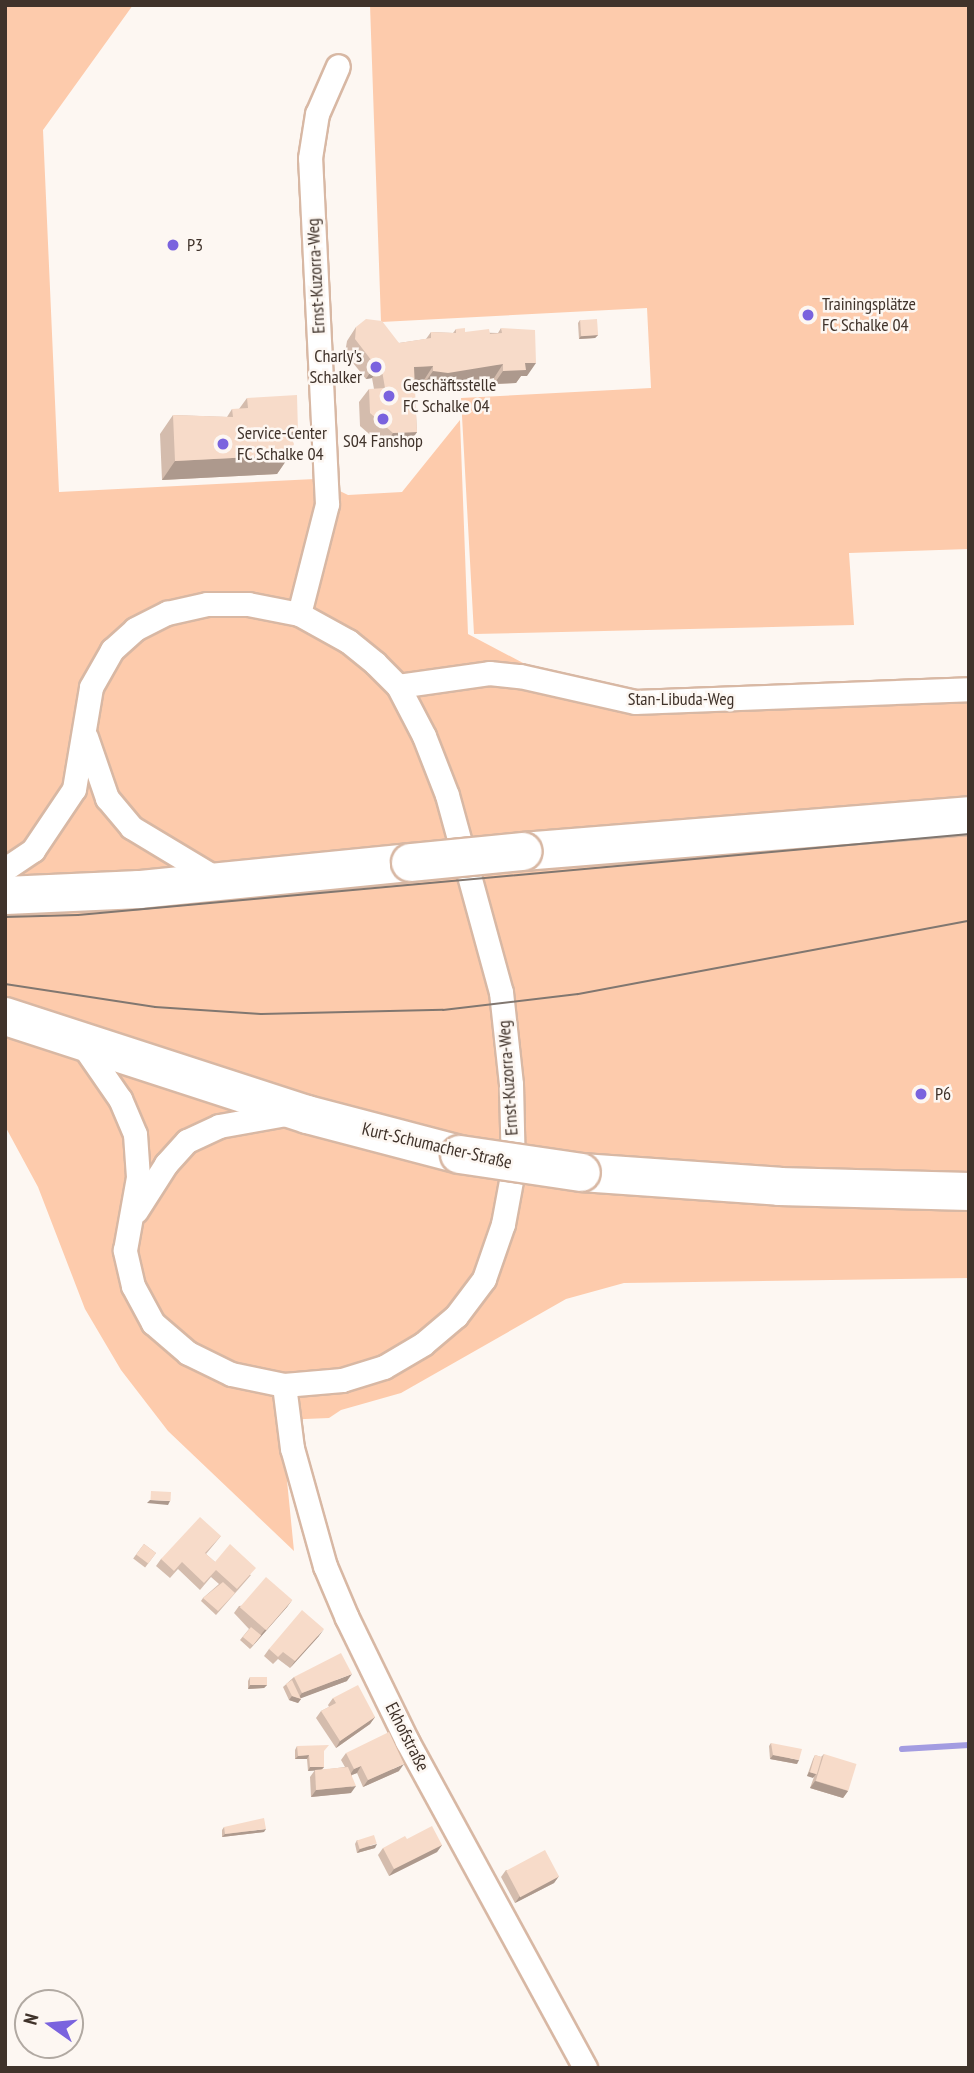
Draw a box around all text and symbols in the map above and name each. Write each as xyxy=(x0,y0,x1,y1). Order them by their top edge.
street label: Ernst-Kuzorra-Weg xyxy=(302,218,330,334)
place label: P3 xyxy=(187,234,203,256)
marker: P3 xyxy=(165,237,181,253)
place label: Trainingsplätze FC Schalke 04 xyxy=(822,294,916,336)
marker: Trainingsplätze FC Schalke 04 xyxy=(800,307,816,323)
place label: Charly's Schalker xyxy=(309,346,362,388)
marker: Charly's Schalker xyxy=(368,359,384,375)
place label: Geschäftsstelle FC Schalke 04 xyxy=(403,375,496,418)
marker: Geschäftsstelle FC Schalke 04 xyxy=(381,388,397,404)
marker: S04 Fanshop xyxy=(375,411,391,427)
place label: Service-Center FC Schalke 04 xyxy=(237,423,327,466)
place label: S04 Fanshop xyxy=(343,430,423,452)
marker: Service-Center FC Schalke 04 xyxy=(215,436,231,452)
street label: Stan-Libuda-Weg xyxy=(628,688,734,710)
street label: Ernst-Kuzorra-Weg xyxy=(493,1020,523,1136)
place label: P6 xyxy=(935,1083,951,1105)
marker: P6 xyxy=(913,1086,929,1102)
street label: Kurt-Schumacher-Straße xyxy=(360,1118,514,1174)
street label: Ekhofstraße xyxy=(381,1699,433,1775)
north arrow xyxy=(14,1989,84,2059)
text: N xyxy=(18,2011,44,2027)

